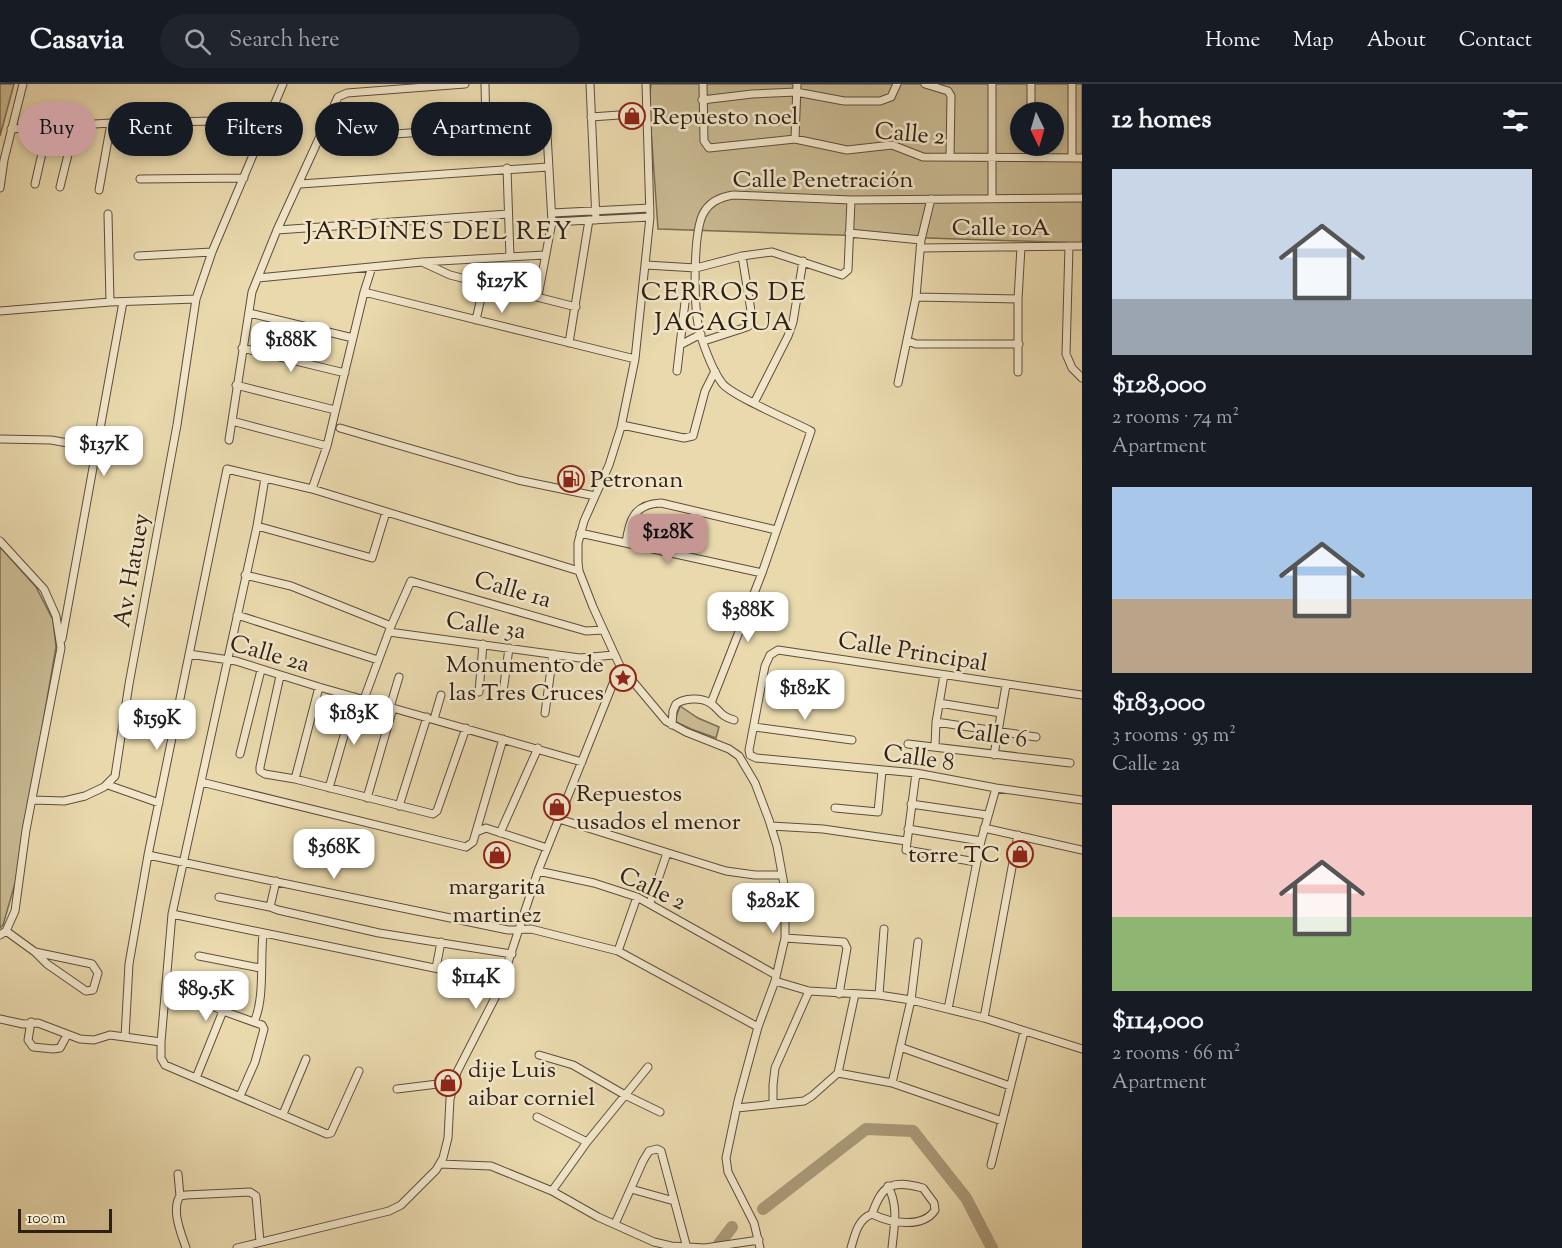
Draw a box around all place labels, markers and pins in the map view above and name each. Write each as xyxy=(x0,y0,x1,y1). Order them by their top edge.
shop icon: Repuesto noel xyxy=(617,101,647,131)
place label: Repuesto noel xyxy=(652,101,799,135)
pin: $127K xyxy=(460,263,544,314)
pin: $188K xyxy=(249,322,333,373)
pin: $137K xyxy=(62,426,146,477)
fuel station icon: Petronan xyxy=(556,464,586,494)
place label: Petronan xyxy=(590,464,683,498)
pin: $128K xyxy=(626,514,710,565)
pin: $388K xyxy=(706,592,790,643)
place label: Monumento de las Tres Cruces xyxy=(446,649,604,711)
place icon: Monumento de las Tres Cruces xyxy=(608,663,638,693)
pin: $182K xyxy=(763,670,847,721)
pin: $183K xyxy=(312,695,396,746)
pin: $159K xyxy=(115,700,199,751)
place label: Repuestos usados el menor xyxy=(576,778,741,840)
shop icon: Repuestos usados el menor xyxy=(542,792,572,822)
pin: $368K xyxy=(292,829,376,880)
place label: torre TC xyxy=(908,839,1000,873)
shop icon: torre TC xyxy=(1005,839,1035,869)
shop icon: margarita martinez xyxy=(482,840,512,870)
place label: margarita martinez xyxy=(449,871,545,933)
pin: $282K xyxy=(731,883,815,934)
pin: $114K xyxy=(434,959,518,1010)
pin: $89.5K xyxy=(157,971,255,1022)
place label: dije Luis aibar corniel xyxy=(468,1054,596,1116)
shop icon: dije Luis aibar corniel xyxy=(433,1068,463,1098)

